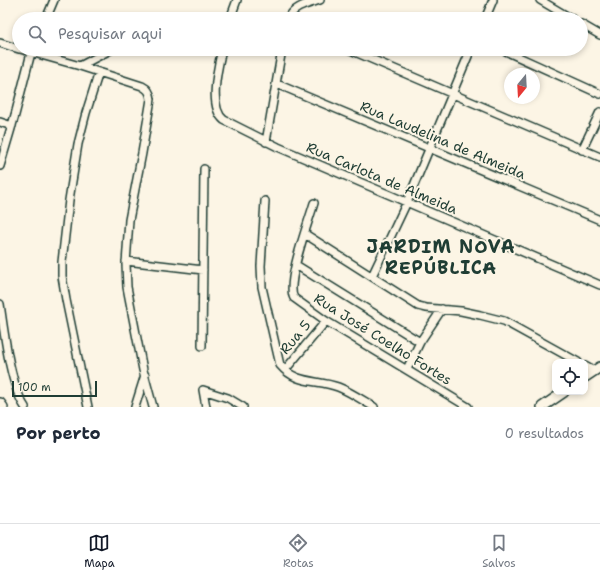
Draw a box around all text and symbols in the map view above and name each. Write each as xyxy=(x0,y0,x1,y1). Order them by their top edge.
search box xyxy=(12,12,588,56)
icon: search xyxy=(26,23,48,45)
text: Pesquisar aqui xyxy=(58,24,162,44)
north arrow xyxy=(504,68,540,104)
street label: Rua Laudelina de Almeida xyxy=(357,97,529,183)
street label: Rua Carlota de Almeida xyxy=(304,138,461,218)
district label: JARDIM NOVA REPÚBLICA xyxy=(366,235,516,280)
street label: Rua José Coelho Fortes xyxy=(311,289,455,389)
street label: Rua 5 xyxy=(275,316,315,358)
map controls xyxy=(552,359,588,395)
button: locate xyxy=(552,359,588,395)
scale bar xyxy=(12,379,97,398)
text: 100 m xyxy=(18,380,51,395)
text: Por perto xyxy=(16,422,101,444)
text: 0 resultados xyxy=(505,425,584,442)
tab: Mapa xyxy=(84,532,115,571)
tab: Rotas xyxy=(283,532,314,571)
tab: Salvos xyxy=(482,532,516,571)

